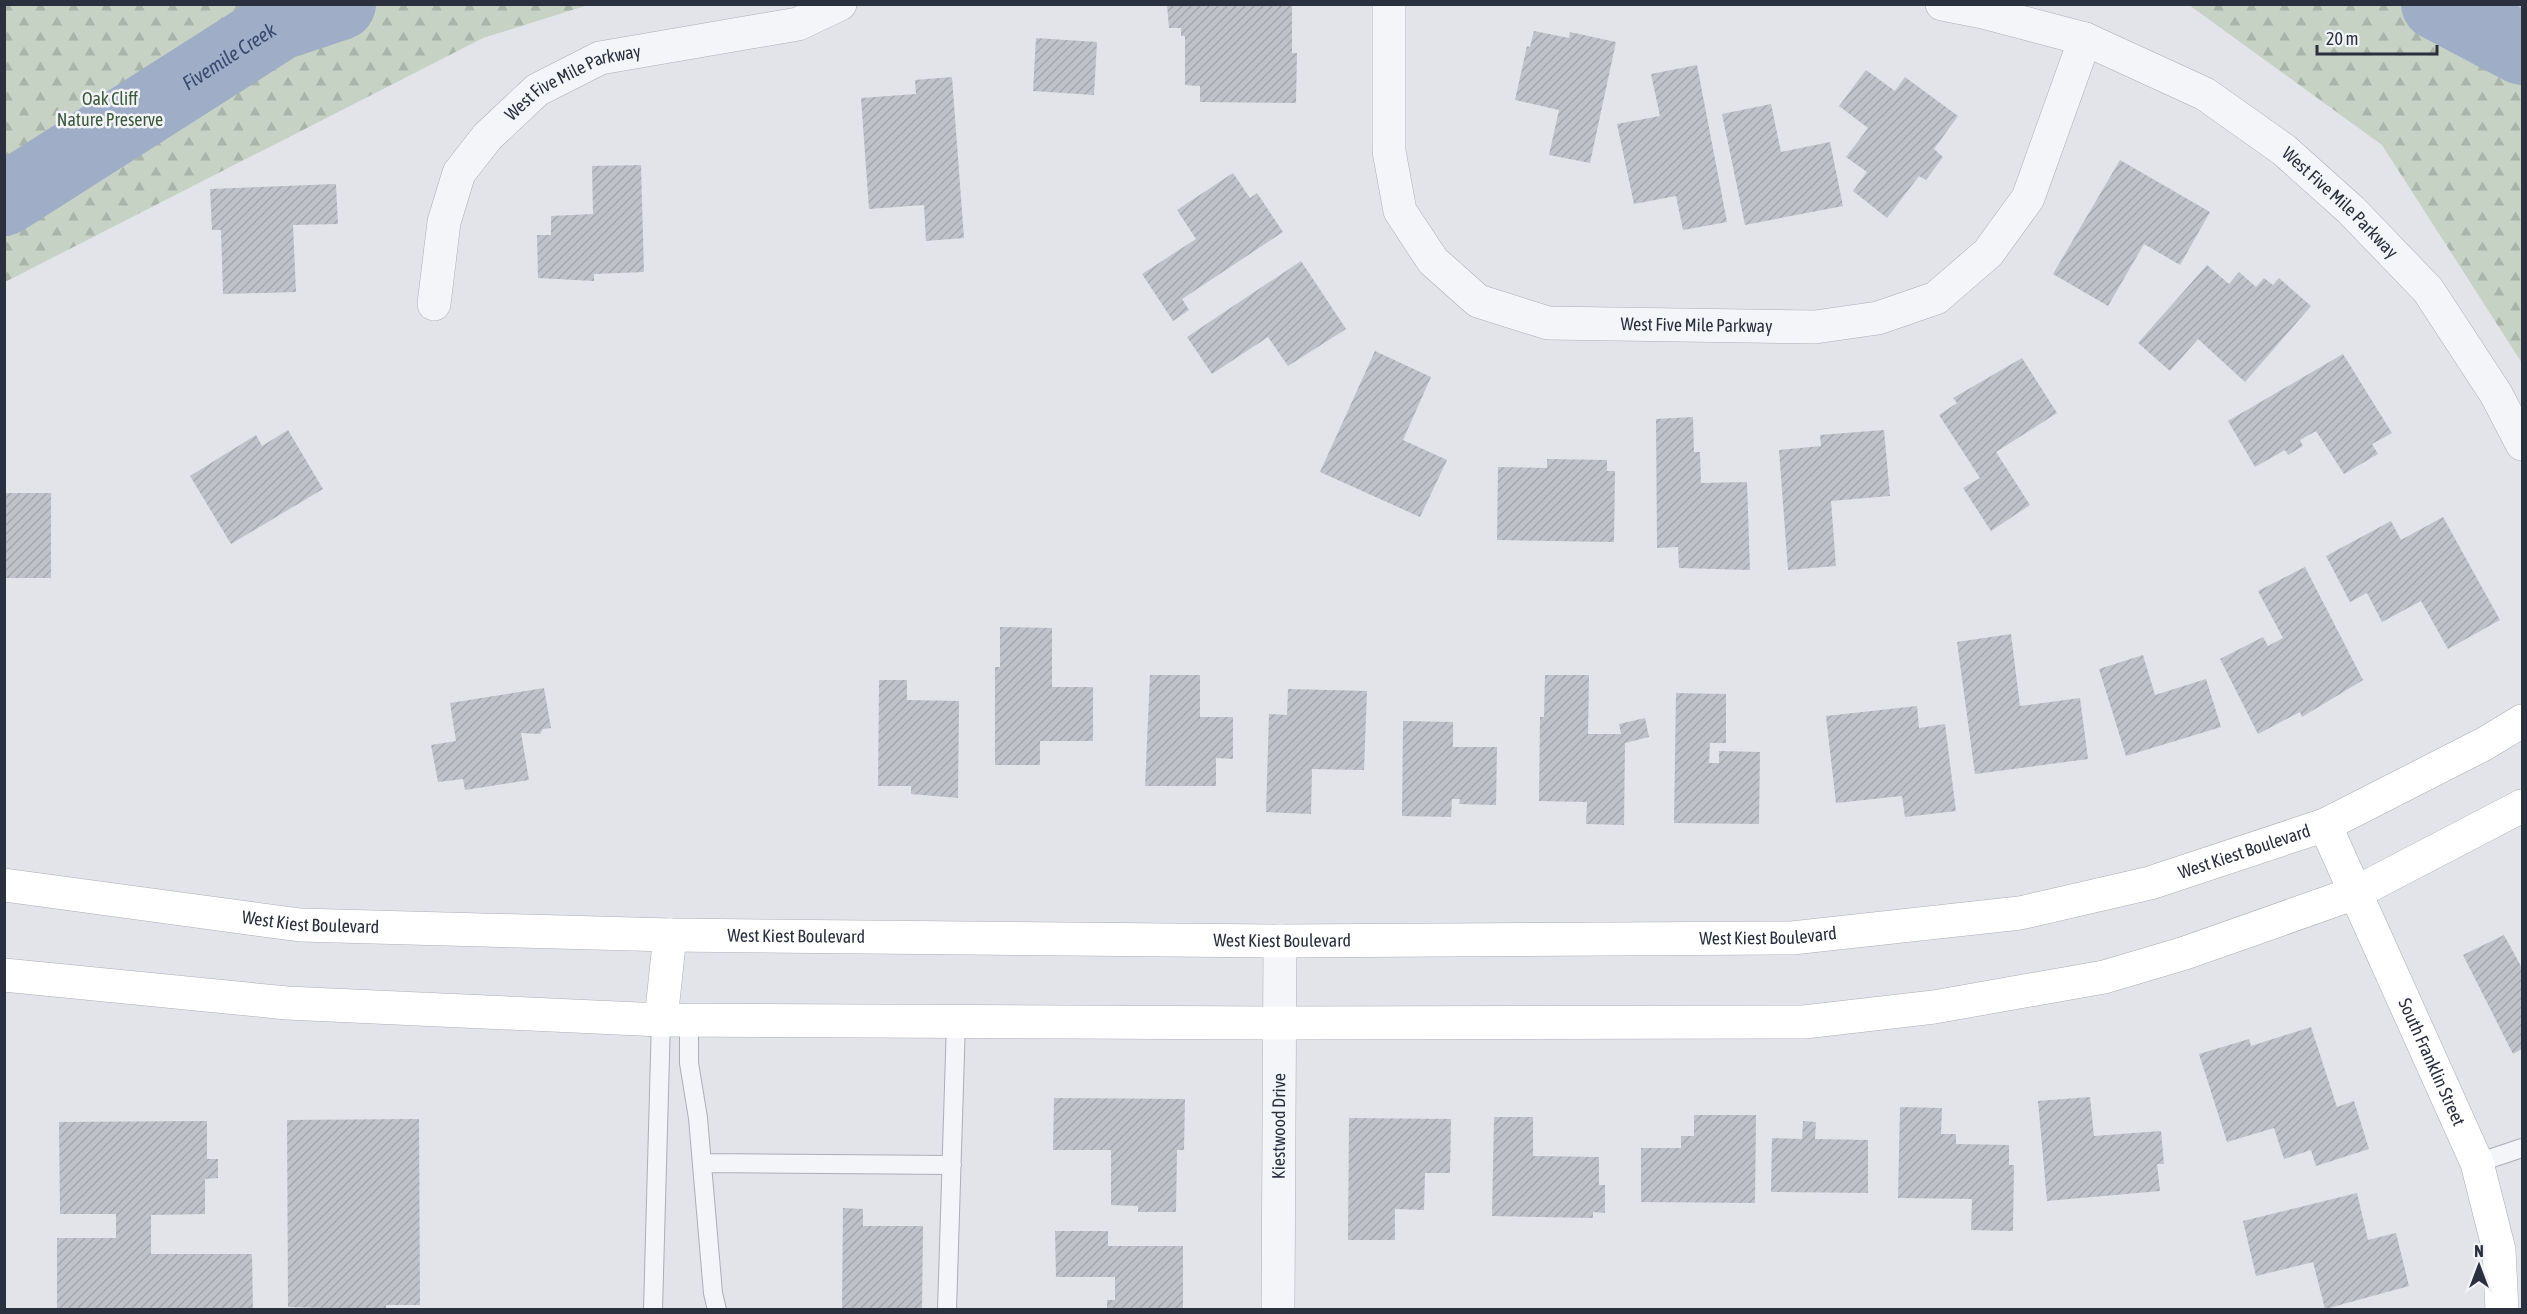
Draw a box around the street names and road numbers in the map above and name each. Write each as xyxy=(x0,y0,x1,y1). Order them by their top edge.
street label: West Five Mile Parkway xyxy=(500,40,642,125)
street label: West Five Mile Parkway xyxy=(2278,142,2403,262)
street label: West Five Mile Parkway xyxy=(1620,313,1773,336)
street label: West Kiest Boulevard xyxy=(2175,820,2313,883)
street label: West Kiest Boulevard xyxy=(241,906,379,937)
street label: West Kiest Boulevard xyxy=(1699,922,1838,949)
street label: West Kiest Boulevard xyxy=(727,925,865,947)
street label: West Kiest Boulevard xyxy=(1213,929,1351,951)
street label: South Franklin Street xyxy=(2394,995,2470,1129)
street label: Kiestwood Drive xyxy=(1268,1073,1289,1179)

